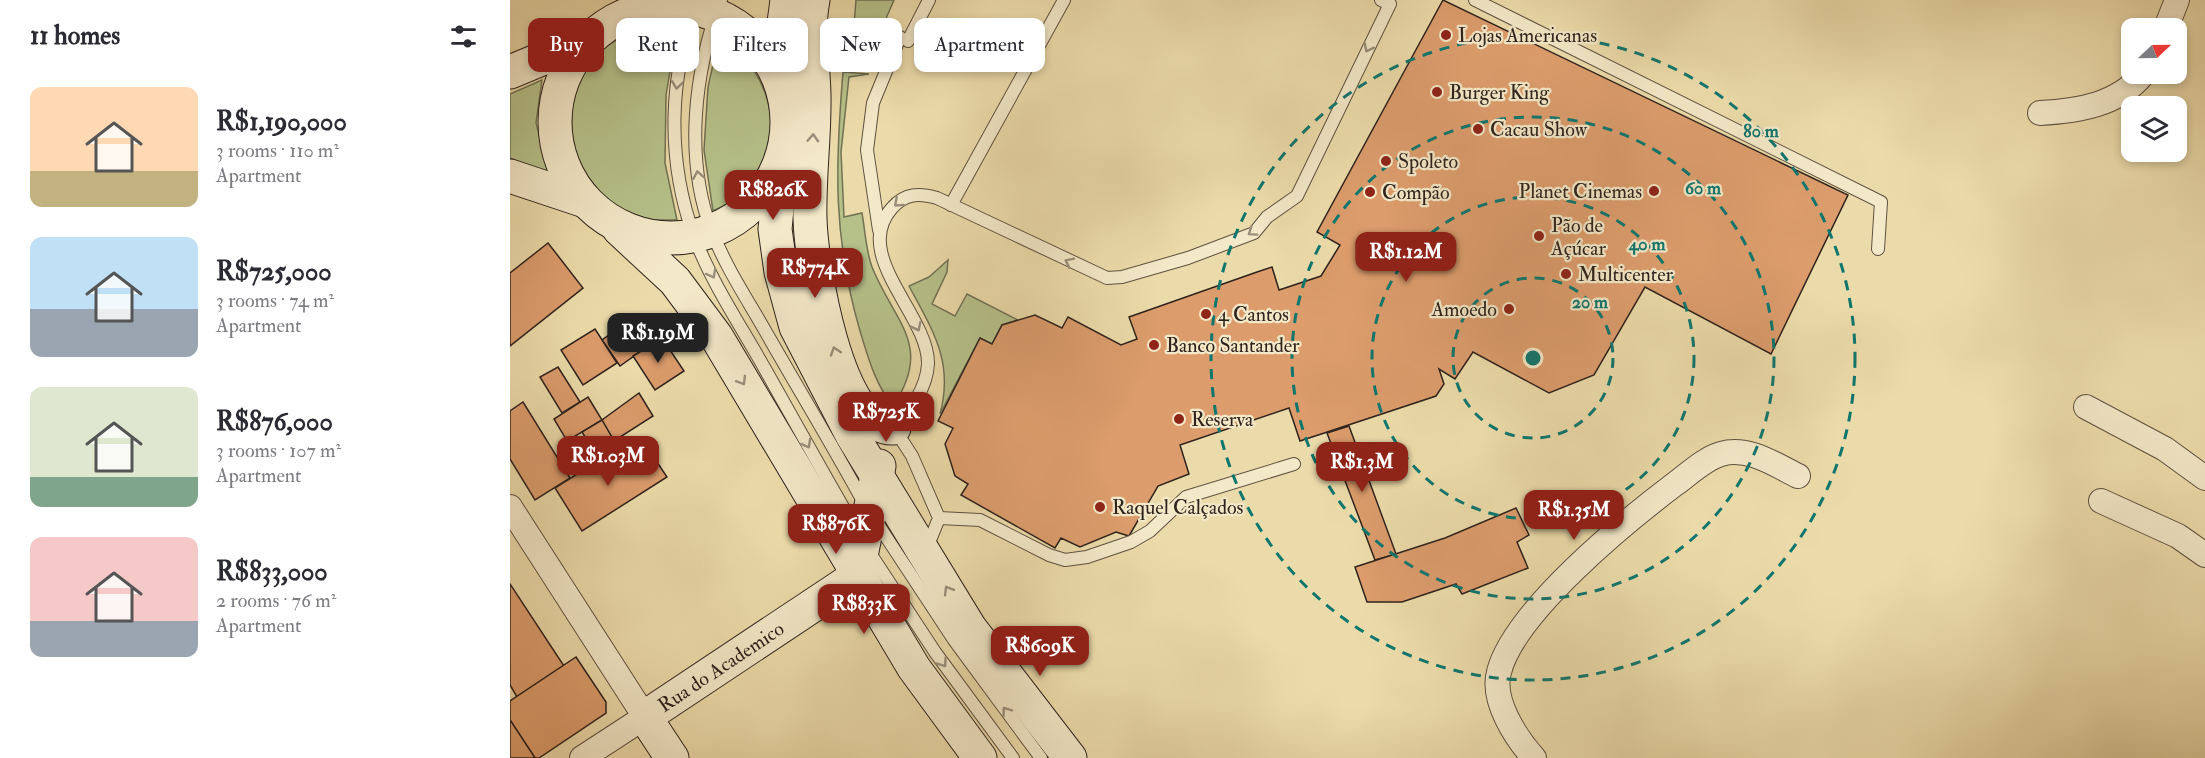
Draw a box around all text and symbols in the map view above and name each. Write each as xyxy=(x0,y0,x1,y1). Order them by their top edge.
chip: Buy xyxy=(528,18,604,72)
chip: Rent xyxy=(616,18,699,72)
chip: Filters xyxy=(711,18,808,72)
chip: New xyxy=(820,18,902,72)
chip: Apartment xyxy=(914,18,1045,72)
north arrow xyxy=(2121,18,2187,84)
map controls xyxy=(2121,18,2187,162)
text: 11 homes xyxy=(30,20,120,52)
icon: filters xyxy=(447,20,480,53)
place label: Lojas Americanas xyxy=(1458,23,1597,48)
marker: Lojas Americanas xyxy=(1439,28,1453,42)
one-way arrow xyxy=(1363,41,1375,52)
one-way arrow xyxy=(671,80,684,90)
place label: Burger King xyxy=(1449,80,1550,105)
marker: Burger King xyxy=(1430,85,1444,99)
button: layers xyxy=(2121,96,2187,162)
text: R$1,190,000 xyxy=(216,106,347,138)
icon: home xyxy=(78,111,150,183)
place label: Cacau Show xyxy=(1490,117,1588,142)
text: 80 m xyxy=(1743,120,1780,143)
marker: Cacau Show xyxy=(1471,122,1485,136)
one-way arrow xyxy=(806,133,819,142)
text: 3 rooms · 110 m² xyxy=(216,138,339,163)
place label: Spoleto xyxy=(1398,149,1458,175)
marker: Spoleto xyxy=(1379,154,1393,168)
text: Apartment xyxy=(216,163,301,188)
one-way arrow xyxy=(693,170,705,180)
pin: R$826K xyxy=(724,170,822,221)
text: R$826K xyxy=(738,177,808,202)
text: 60 m xyxy=(1685,177,1722,200)
place label: Planet Cinemas xyxy=(1519,179,1642,204)
place label: Compão xyxy=(1382,180,1450,206)
marker: Planet Cinemas xyxy=(1647,184,1661,198)
marker: Compão xyxy=(1363,185,1377,199)
one-way arrow xyxy=(894,196,904,207)
place label: Pão de Açúcar xyxy=(1550,213,1606,261)
one-way arrow xyxy=(1247,224,1258,235)
marker: Pão de Açúcar xyxy=(1532,229,1546,243)
pin: R$1.12M xyxy=(1351,232,1461,283)
text: 40 m xyxy=(1628,233,1666,256)
text: R$1.12M xyxy=(1369,239,1443,264)
pin: R$774K xyxy=(766,248,864,299)
text: R$774K xyxy=(781,255,849,280)
text: R$725,000 xyxy=(216,256,332,288)
one-way arrow xyxy=(1064,258,1075,269)
icon: home xyxy=(78,261,150,333)
place label: Multicenter xyxy=(1578,262,1674,287)
one-way arrow xyxy=(705,267,716,278)
marker: Multicenter xyxy=(1559,267,1573,281)
text: 3 rooms · 74 m² xyxy=(216,288,334,313)
text: 20 m xyxy=(1572,291,1609,314)
place label: Amoedo xyxy=(1430,297,1497,322)
place label: 4 Cantos xyxy=(1218,302,1289,327)
marker: Amoedo xyxy=(1502,302,1516,316)
marker: 4 Cantos xyxy=(1199,307,1213,321)
text: Apartment xyxy=(216,313,301,338)
pin: R$1.19M xyxy=(603,313,713,364)
text: R$1.19M xyxy=(621,320,695,345)
one-way arrow xyxy=(910,320,922,331)
place label: Banco Santander xyxy=(1166,333,1300,358)
marker: Banco Santander xyxy=(1147,338,1161,352)
one-way arrow xyxy=(830,346,842,357)
centre of rings xyxy=(1523,348,1543,368)
one-way arrow xyxy=(735,375,747,385)
pin: R$725K xyxy=(837,392,935,443)
text: R$725K xyxy=(852,399,920,424)
text: R$876,000 xyxy=(216,406,333,438)
place label: Reserva xyxy=(1191,407,1254,432)
icon: home xyxy=(78,411,150,483)
marker: Reserva xyxy=(1172,412,1186,426)
pin: R$1.03M xyxy=(553,436,663,487)
text: 3 rooms · 107 m² xyxy=(216,438,341,463)
one-way arrow xyxy=(800,438,811,448)
pin: R$1.3M xyxy=(1313,442,1411,493)
text: R$1.03M xyxy=(571,443,645,468)
text: R$1.3M xyxy=(1330,449,1394,474)
text: Apartment xyxy=(216,463,301,488)
pin: R$1.35M xyxy=(1519,490,1629,541)
place label: Raquel Calçados xyxy=(1112,495,1244,520)
text: R$1.35M xyxy=(1538,497,1610,522)
marker: Raquel Calçados xyxy=(1093,500,1107,514)
pin: R$876K xyxy=(787,504,885,555)
text: R$876K xyxy=(802,511,870,536)
text: R$833,000 xyxy=(216,556,328,588)
icon: home xyxy=(78,561,150,633)
pin: R$833K xyxy=(815,584,913,635)
one-way arrow xyxy=(944,586,955,597)
text: 2 rooms · 76 m² xyxy=(216,588,336,613)
text: R$833K xyxy=(832,591,896,616)
text: Apartment xyxy=(216,613,301,638)
street label: Rua do Academico xyxy=(653,616,789,718)
pin: R$609K xyxy=(991,626,1089,677)
text: R$609K xyxy=(1005,633,1075,658)
one-way arrow xyxy=(935,656,946,667)
one-way arrow xyxy=(1002,707,1013,718)

